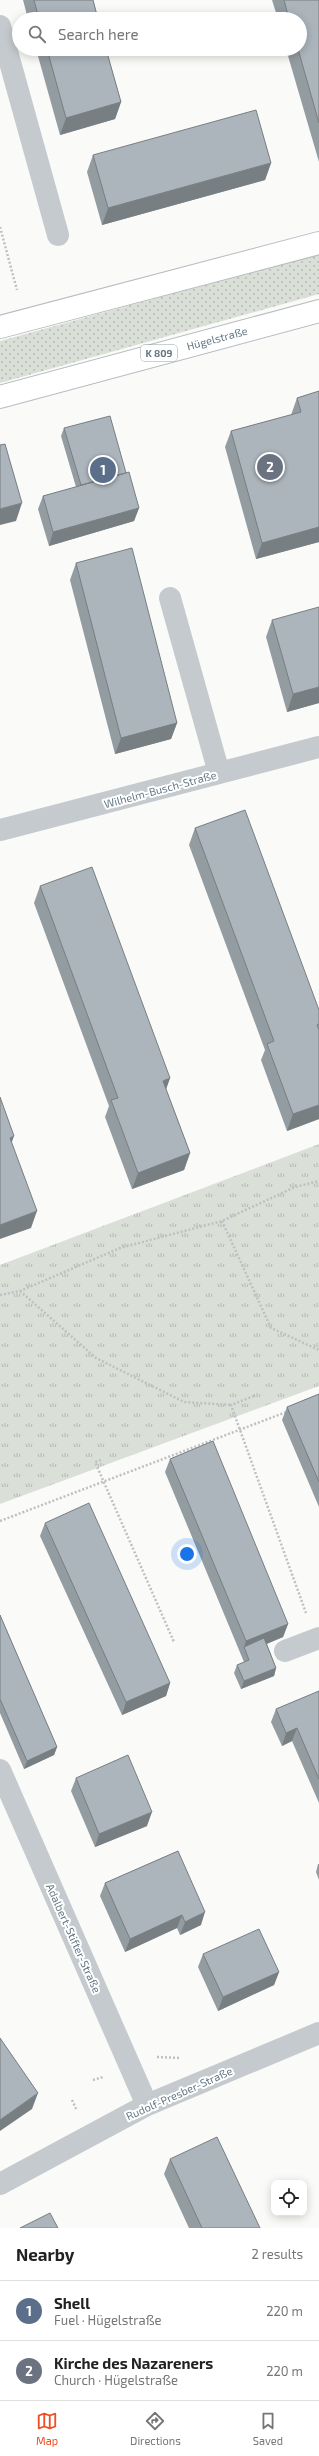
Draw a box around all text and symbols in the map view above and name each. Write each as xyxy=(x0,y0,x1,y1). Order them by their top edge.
search box xyxy=(12,12,307,56)
icon: search xyxy=(26,23,48,45)
text: Search here xyxy=(58,25,139,43)
street label: Hügelstraße xyxy=(185,324,249,352)
road number: K 809 xyxy=(141,345,177,361)
pin: 2 xyxy=(257,452,283,482)
pin: 1 xyxy=(90,455,116,485)
street label: Wilhelm-Busch-Straße xyxy=(102,768,218,810)
your location xyxy=(177,1544,197,1564)
street label: Adalbert-Stifter-Straße xyxy=(44,1881,104,1995)
street label: Rudolf-Presber-Straße xyxy=(124,2064,234,2122)
map controls xyxy=(271,2180,307,2216)
button: locate xyxy=(271,2180,307,2216)
text: Nearby xyxy=(16,2244,74,2264)
text: 2 results xyxy=(251,2246,303,2262)
text: Shell xyxy=(54,2294,90,2312)
text: 1 xyxy=(26,2303,32,2319)
text: 220 m xyxy=(266,2303,303,2319)
text: Fuel · Hügelstraße xyxy=(54,2312,161,2328)
text: Kirche des Nazareners xyxy=(54,2354,213,2372)
text: 2 xyxy=(25,2363,33,2379)
text: 220 m xyxy=(266,2363,303,2379)
text: Church · Hügelstraße xyxy=(54,2372,178,2388)
tab: Map xyxy=(36,2410,58,2447)
tab: Directions xyxy=(130,2410,181,2447)
tab: Saved xyxy=(253,2410,283,2447)

